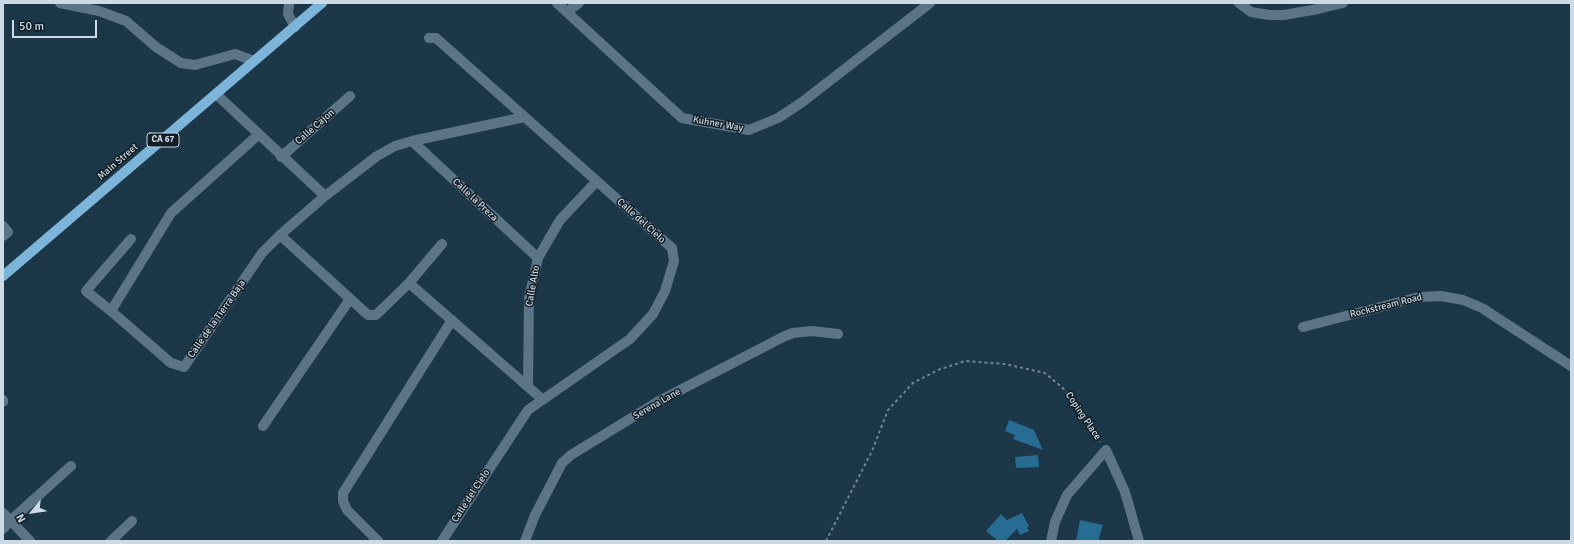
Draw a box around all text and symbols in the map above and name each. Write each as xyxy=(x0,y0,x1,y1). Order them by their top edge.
scale bar xyxy=(14,12,99,38)
text: 50 m xyxy=(19,19,44,34)
street label: Calle Cajon xyxy=(293,107,337,147)
street label: Kuhner Way xyxy=(692,114,744,134)
road number: CA 67 xyxy=(147,133,179,147)
street label: Main Street xyxy=(95,141,141,183)
street label: Calle la Preza xyxy=(450,176,500,224)
street label: Calle del Cielo xyxy=(614,196,668,246)
street label: Calle Alto xyxy=(524,265,542,307)
street label: Calle de la Tierra Baja xyxy=(185,278,249,360)
street label: Rockstream Road xyxy=(1349,291,1423,321)
street label: Serena Lane xyxy=(631,386,683,422)
street label: Coping Place xyxy=(1063,390,1103,442)
street label: Calle del Cielo xyxy=(449,467,493,525)
north arrow xyxy=(12,492,52,532)
text: N xyxy=(14,512,29,525)

